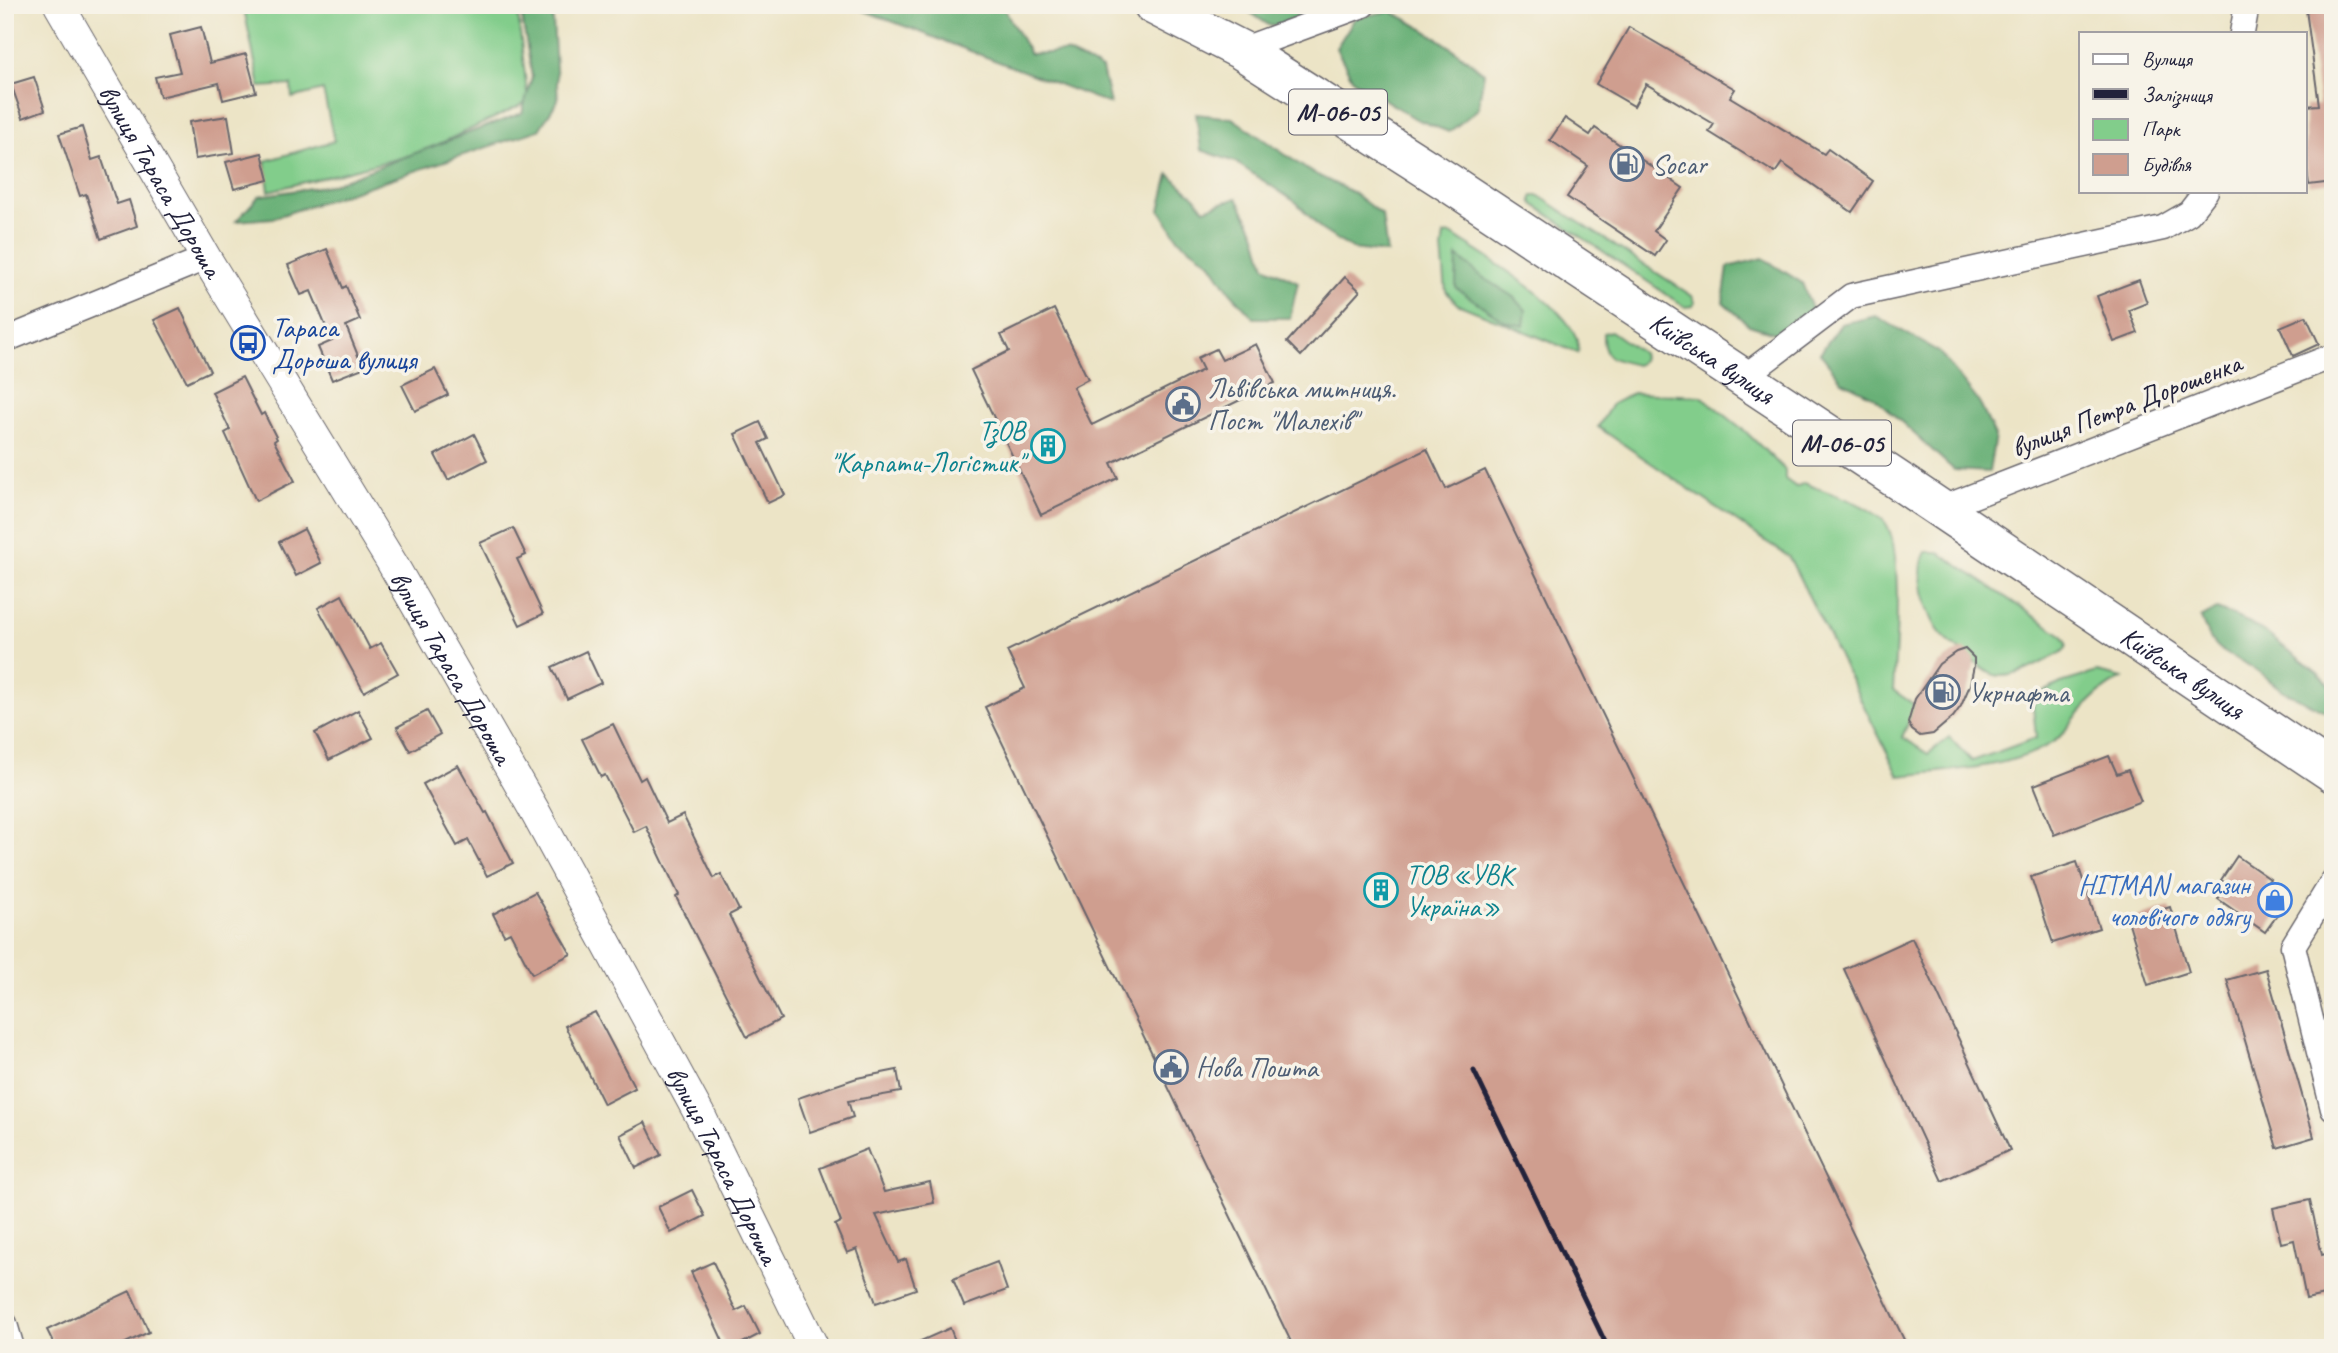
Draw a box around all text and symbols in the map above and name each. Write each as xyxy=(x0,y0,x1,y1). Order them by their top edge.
legend xyxy=(2079,32,2306,192)
text: Вулиця xyxy=(2142,46,2193,72)
street label: вулиця Тараса Дороша xyxy=(91,78,232,285)
text: Залізниця xyxy=(2142,82,2213,109)
road number: М-06-05 xyxy=(1289,90,1387,134)
text: Парк xyxy=(2142,116,2182,142)
fuel station icon: Socar xyxy=(1608,145,1646,183)
place label: Socar xyxy=(1652,147,1708,182)
text: Будівля xyxy=(2142,152,2192,178)
street label: Київська вулиця xyxy=(1644,304,1783,412)
place label: Тараса Дороша вулиця xyxy=(272,310,419,377)
bus stop icon: Тараса Дороша вулиця xyxy=(229,324,267,362)
street label: вулиця Петра Дорошенка xyxy=(2006,344,2248,465)
place label: Львівська митниця. Пост "Малехів" xyxy=(1208,371,1396,438)
public building icon: Львівська митниця. Пост "Малехів" xyxy=(1164,385,1202,423)
place label: ТзОВ "Карпати-Логістик" xyxy=(830,413,1029,480)
road number: М-06-05 xyxy=(1793,420,1891,466)
building icon: ТзОВ "Карпати-Логістик" xyxy=(1029,427,1067,465)
street label: вулиця Тараса Дороша xyxy=(383,564,523,772)
street label: Київська вулиця xyxy=(2114,618,2253,727)
fuel station icon: Укрнафта xyxy=(1924,673,1962,711)
place label: Укрнафта xyxy=(1968,675,2070,710)
place label: ТОВ «УВК Україна» xyxy=(1406,857,1518,924)
place label: HITMAN магазин чоловічого одягу xyxy=(2078,867,2252,934)
building icon: ТОВ «УВК Україна» xyxy=(1362,871,1400,909)
shop icon: HITMAN магазин чоловічого одягу xyxy=(2256,881,2294,919)
public building icon: Нова Пошта xyxy=(1152,1048,1190,1086)
place label: Нова Пошта xyxy=(1196,1050,1320,1085)
street label: вулиця Тараса Дороша xyxy=(659,1060,789,1272)

